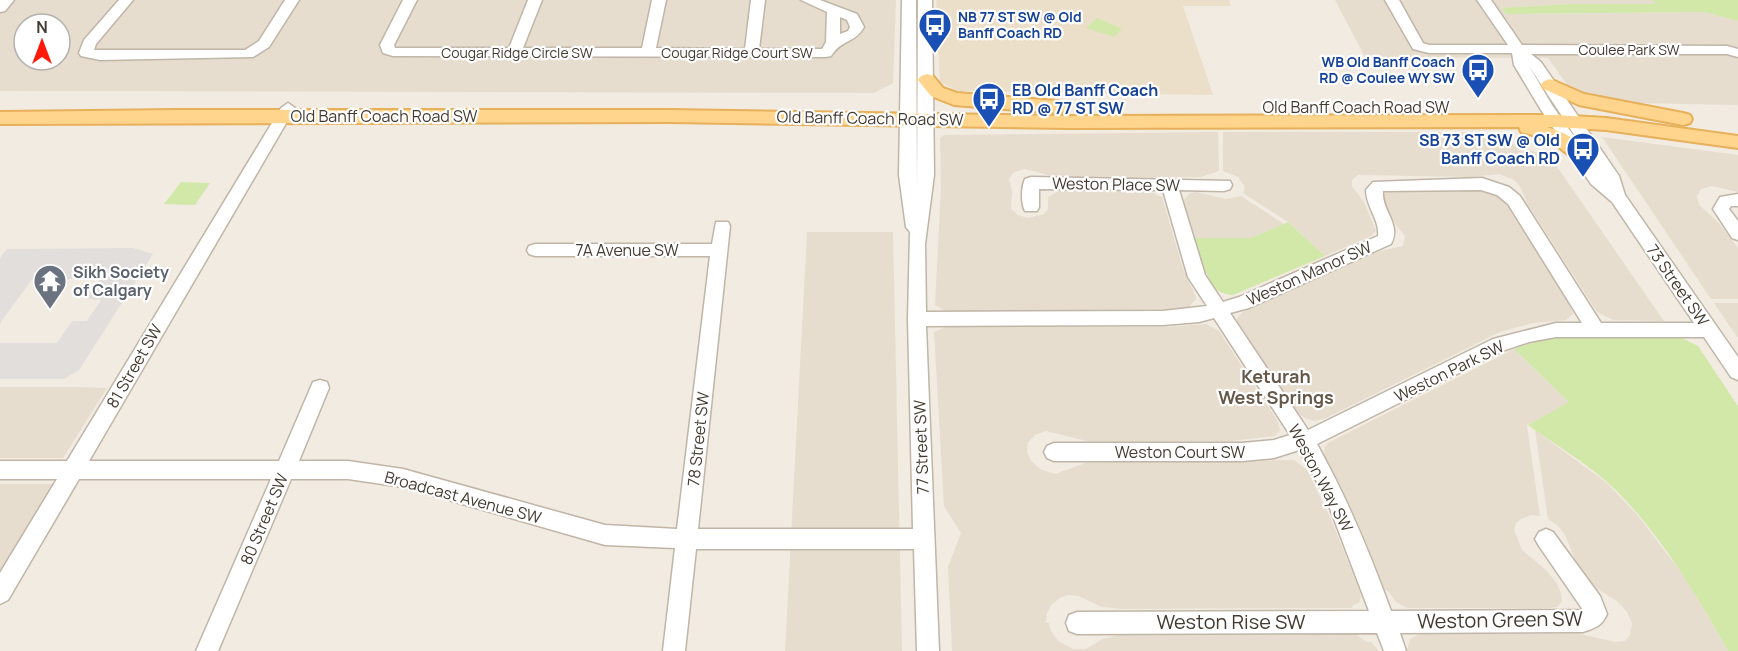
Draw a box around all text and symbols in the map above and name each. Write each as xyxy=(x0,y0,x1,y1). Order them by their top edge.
bus stop icon: NB 77 ST SW @ Old Banff Coach RD xyxy=(917,7,953,54)
place label: NB 77 ST SW @ Old Banff Coach RD xyxy=(958,7,1082,42)
north arrow xyxy=(12,12,72,72)
text: N xyxy=(36,16,48,38)
street label: Coulee Park SW xyxy=(1578,40,1680,59)
street label: Cougar Ridge Circle SW xyxy=(441,43,593,62)
street label: Cougar Ridge Court SW xyxy=(661,43,813,62)
place label: WB Old Banff Coach RD @ Coulee WY SW xyxy=(1319,52,1455,87)
bus stop icon: WB Old Banff Coach RD @ Coulee WY SW xyxy=(1460,52,1496,99)
place label: EB Old Banff Coach RD @ 77 ST SW xyxy=(1012,79,1158,119)
bus stop icon: EB Old Banff Coach RD @ 77 ST SW xyxy=(971,81,1007,128)
street label: Old Banff Coach Road SW xyxy=(1263,96,1450,118)
street label: Old Banff Coach Road SW xyxy=(291,105,478,127)
street label: Old Banff Coach Road SW xyxy=(776,105,964,131)
place label: SB 73 ST SW @ Old Banff Coach RD xyxy=(1419,129,1560,169)
bus stop icon: SB 73 ST SW @ Old Banff Coach RD xyxy=(1565,131,1601,178)
street label: Weston Place SW xyxy=(1052,172,1180,196)
street label: Weston Manor SW xyxy=(1243,236,1375,310)
street label: 7A Avenue SW xyxy=(575,239,679,261)
street label: 73 Street SW xyxy=(1642,240,1714,330)
place label: Sikh Society of Calgary xyxy=(73,261,169,301)
temple icon: Sikh Society of Calgary xyxy=(32,263,68,310)
street label: 81 Street SW xyxy=(101,320,167,412)
street label: Weston Park SW xyxy=(1390,335,1508,407)
district label: Keturah West Springs xyxy=(1218,364,1334,409)
street label: 78 Street SW xyxy=(682,390,714,488)
street label: 77 Street SW xyxy=(908,399,934,495)
street label: Weston Way SW xyxy=(1283,420,1359,536)
street label: Weston Court SW xyxy=(1115,441,1245,463)
street label: Broadcast Avenue SW xyxy=(382,465,544,529)
street label: 80 Street SW xyxy=(235,470,293,568)
street label: Weston Green SW xyxy=(1417,605,1583,634)
street label: Weston Rise SW xyxy=(1156,608,1306,635)

